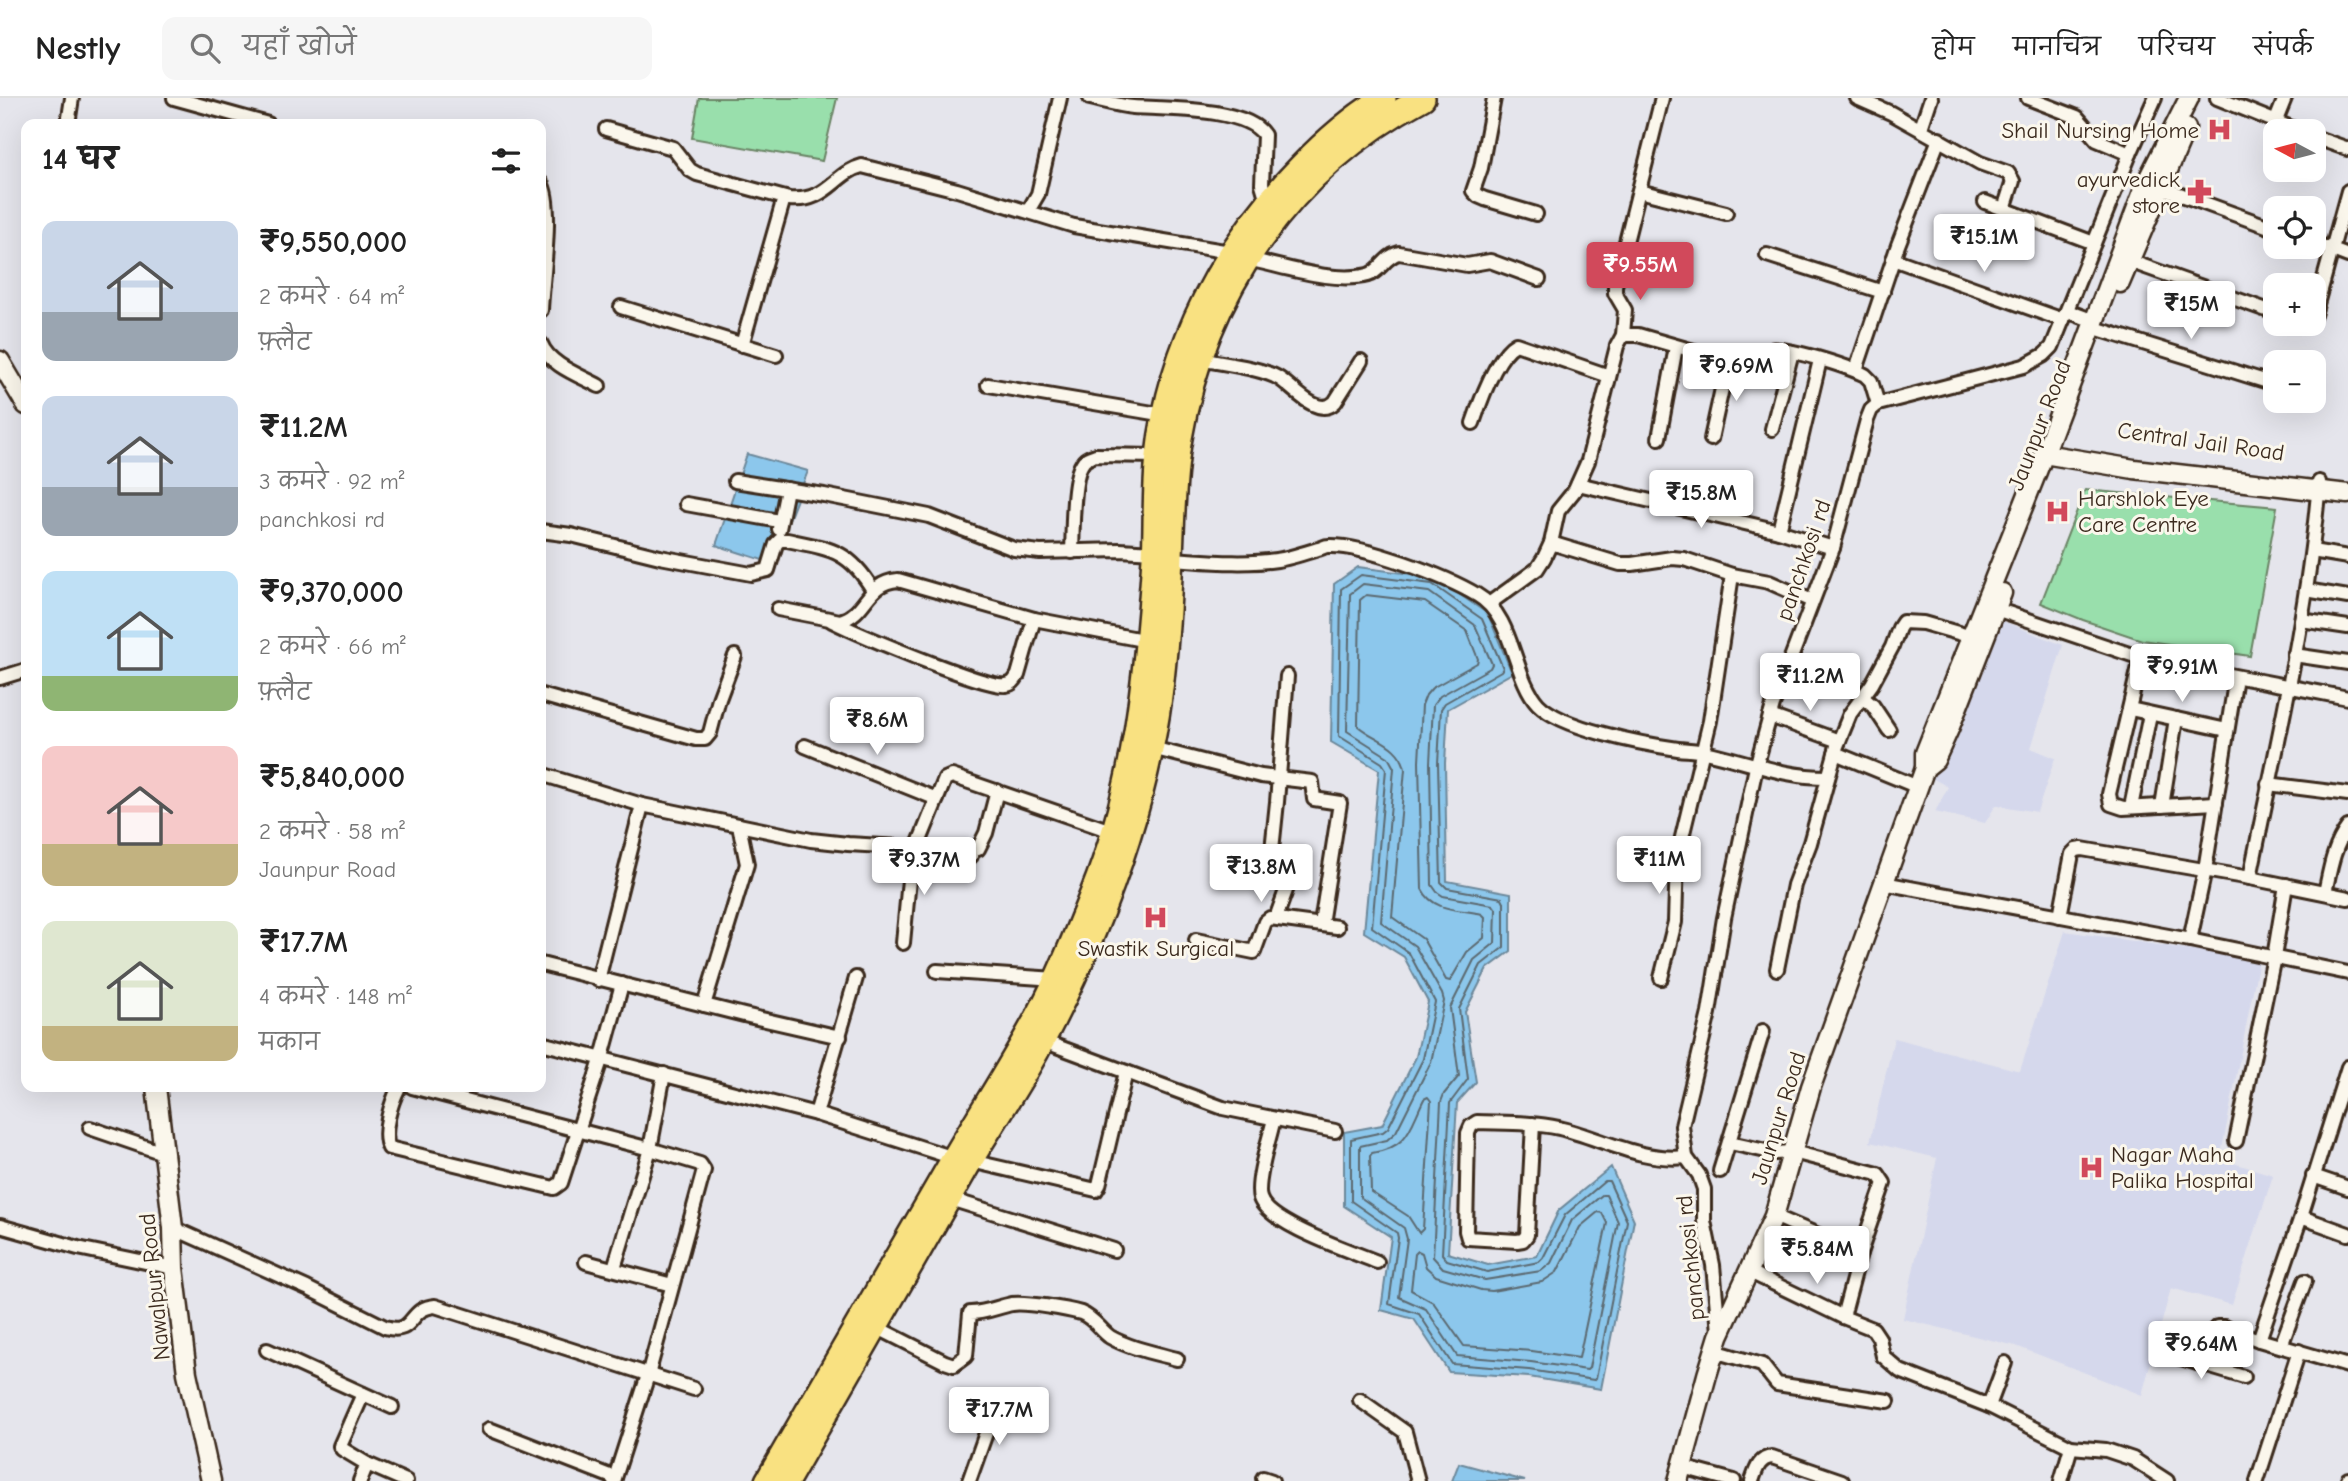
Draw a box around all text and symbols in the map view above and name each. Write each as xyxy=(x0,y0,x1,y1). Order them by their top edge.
search box xyxy=(162,17,652,80)
text: Nestly xyxy=(35,29,120,67)
icon: search xyxy=(186,29,224,67)
text: यहाँ खोजें xyxy=(242,32,356,62)
text: होम xyxy=(1932,33,1975,61)
text: मानचित्र xyxy=(2013,33,2101,61)
text: परिचय xyxy=(2139,33,2215,61)
text: संपर्क xyxy=(2253,33,2313,61)
hospital icon: Shail Nursing Home xyxy=(2205,116,2233,144)
place label: Shail Nursing Home xyxy=(2001,117,2199,144)
north arrow xyxy=(2263,119,2326,182)
map controls xyxy=(2263,119,2326,413)
text: 14 घर xyxy=(42,142,118,177)
icon: filters xyxy=(487,142,525,180)
place label: ayurvedick store xyxy=(2077,166,2180,219)
pharmacy icon: ayurvedick store xyxy=(2186,178,2214,206)
button: locate xyxy=(2263,196,2326,259)
pin: ₹15.1M xyxy=(1927,214,2041,274)
text: ₹15.1M xyxy=(1950,223,2018,250)
text: ₹9,550,000 xyxy=(259,225,407,260)
pin: ₹9.55M xyxy=(1583,242,1697,302)
icon: home xyxy=(98,249,182,333)
text: ₹9.55M xyxy=(1603,251,1677,278)
button: + xyxy=(2263,273,2326,336)
pin: ₹15M xyxy=(2150,282,2232,341)
text: 2 कमरे · 64 m² xyxy=(259,283,404,310)
text: ₹15M xyxy=(2163,290,2219,317)
text: फ़्लैट xyxy=(259,329,311,356)
pin: ₹9.69M xyxy=(1679,344,1793,403)
button: − xyxy=(2263,350,2326,413)
text: ₹9.69M xyxy=(1699,352,1773,379)
street label: Jaunpur Road xyxy=(2002,356,2077,494)
text: ₹11.2M xyxy=(259,410,348,445)
street label: Central Jail Road xyxy=(2116,416,2286,467)
icon: home xyxy=(98,424,182,508)
text: 3 कमरे · 92 m² xyxy=(259,468,405,495)
pin: ₹15.8M xyxy=(1644,470,1758,530)
text: ₹15.8M xyxy=(1665,479,1737,506)
place label: Harshlok Eye Care Centre xyxy=(2078,485,2209,538)
street label: panchkosi rd xyxy=(1770,496,1837,624)
hospital icon: Harshlok Eye Care Centre xyxy=(2044,497,2072,525)
text: panchkosi rd xyxy=(259,506,385,533)
text: ₹9,370,000 xyxy=(259,575,404,610)
icon: home xyxy=(98,599,182,683)
text: 2 कमरे · 66 m² xyxy=(259,633,406,660)
pin: ₹9.91M xyxy=(2125,644,2239,704)
text: ₹9.91M xyxy=(2146,653,2218,680)
pin: ₹11.2M xyxy=(1753,654,1867,713)
text: ₹11.2M xyxy=(1776,662,1844,689)
text: फ़्लैट xyxy=(259,679,311,706)
pin: ₹8.6M xyxy=(828,698,926,757)
text: ₹8.6M xyxy=(846,706,908,733)
text: ₹5,840,000 xyxy=(259,760,405,795)
icon: home xyxy=(98,774,182,858)
text: 2 कमरे · 58 m² xyxy=(259,818,405,845)
pin: ₹11M xyxy=(1618,836,1700,896)
pin: ₹9.37M xyxy=(867,838,981,897)
pin: ₹13.8M xyxy=(1204,844,1318,904)
text: ₹11M xyxy=(1633,845,1685,872)
text: ₹9.37M xyxy=(888,846,960,873)
text: ₹13.8M xyxy=(1226,853,1296,880)
text: Jaunpur Road xyxy=(259,856,396,883)
hospital icon: Swastik Surgical xyxy=(1142,904,1170,932)
text: ₹17.7M xyxy=(259,925,348,960)
place label: Swastik Surgical xyxy=(1078,935,1234,962)
icon: home xyxy=(98,949,182,1033)
text: 4 कमरे · 148 m² xyxy=(259,983,412,1010)
text: मकान xyxy=(259,1029,320,1056)
street label: Jaunpur Road xyxy=(1745,1049,1811,1188)
place label: Nagar Maha Palika Hospital xyxy=(2111,1141,2254,1194)
hospital icon: Nagar Maha Palika Hospital xyxy=(2077,1153,2105,1181)
street label: panchkosi rd xyxy=(1670,1194,1711,1322)
street label: Nawalpur Road xyxy=(133,1212,176,1362)
pin: ₹5.84M xyxy=(1760,1226,1874,1286)
text: ₹5.84M xyxy=(1780,1235,1854,1262)
pin: ₹9.64M xyxy=(2144,1322,2258,1381)
text: ₹9.64M xyxy=(2164,1330,2238,1357)
pin: ₹17.7M xyxy=(942,1388,1056,1447)
text: ₹17.7M xyxy=(965,1396,1033,1423)

